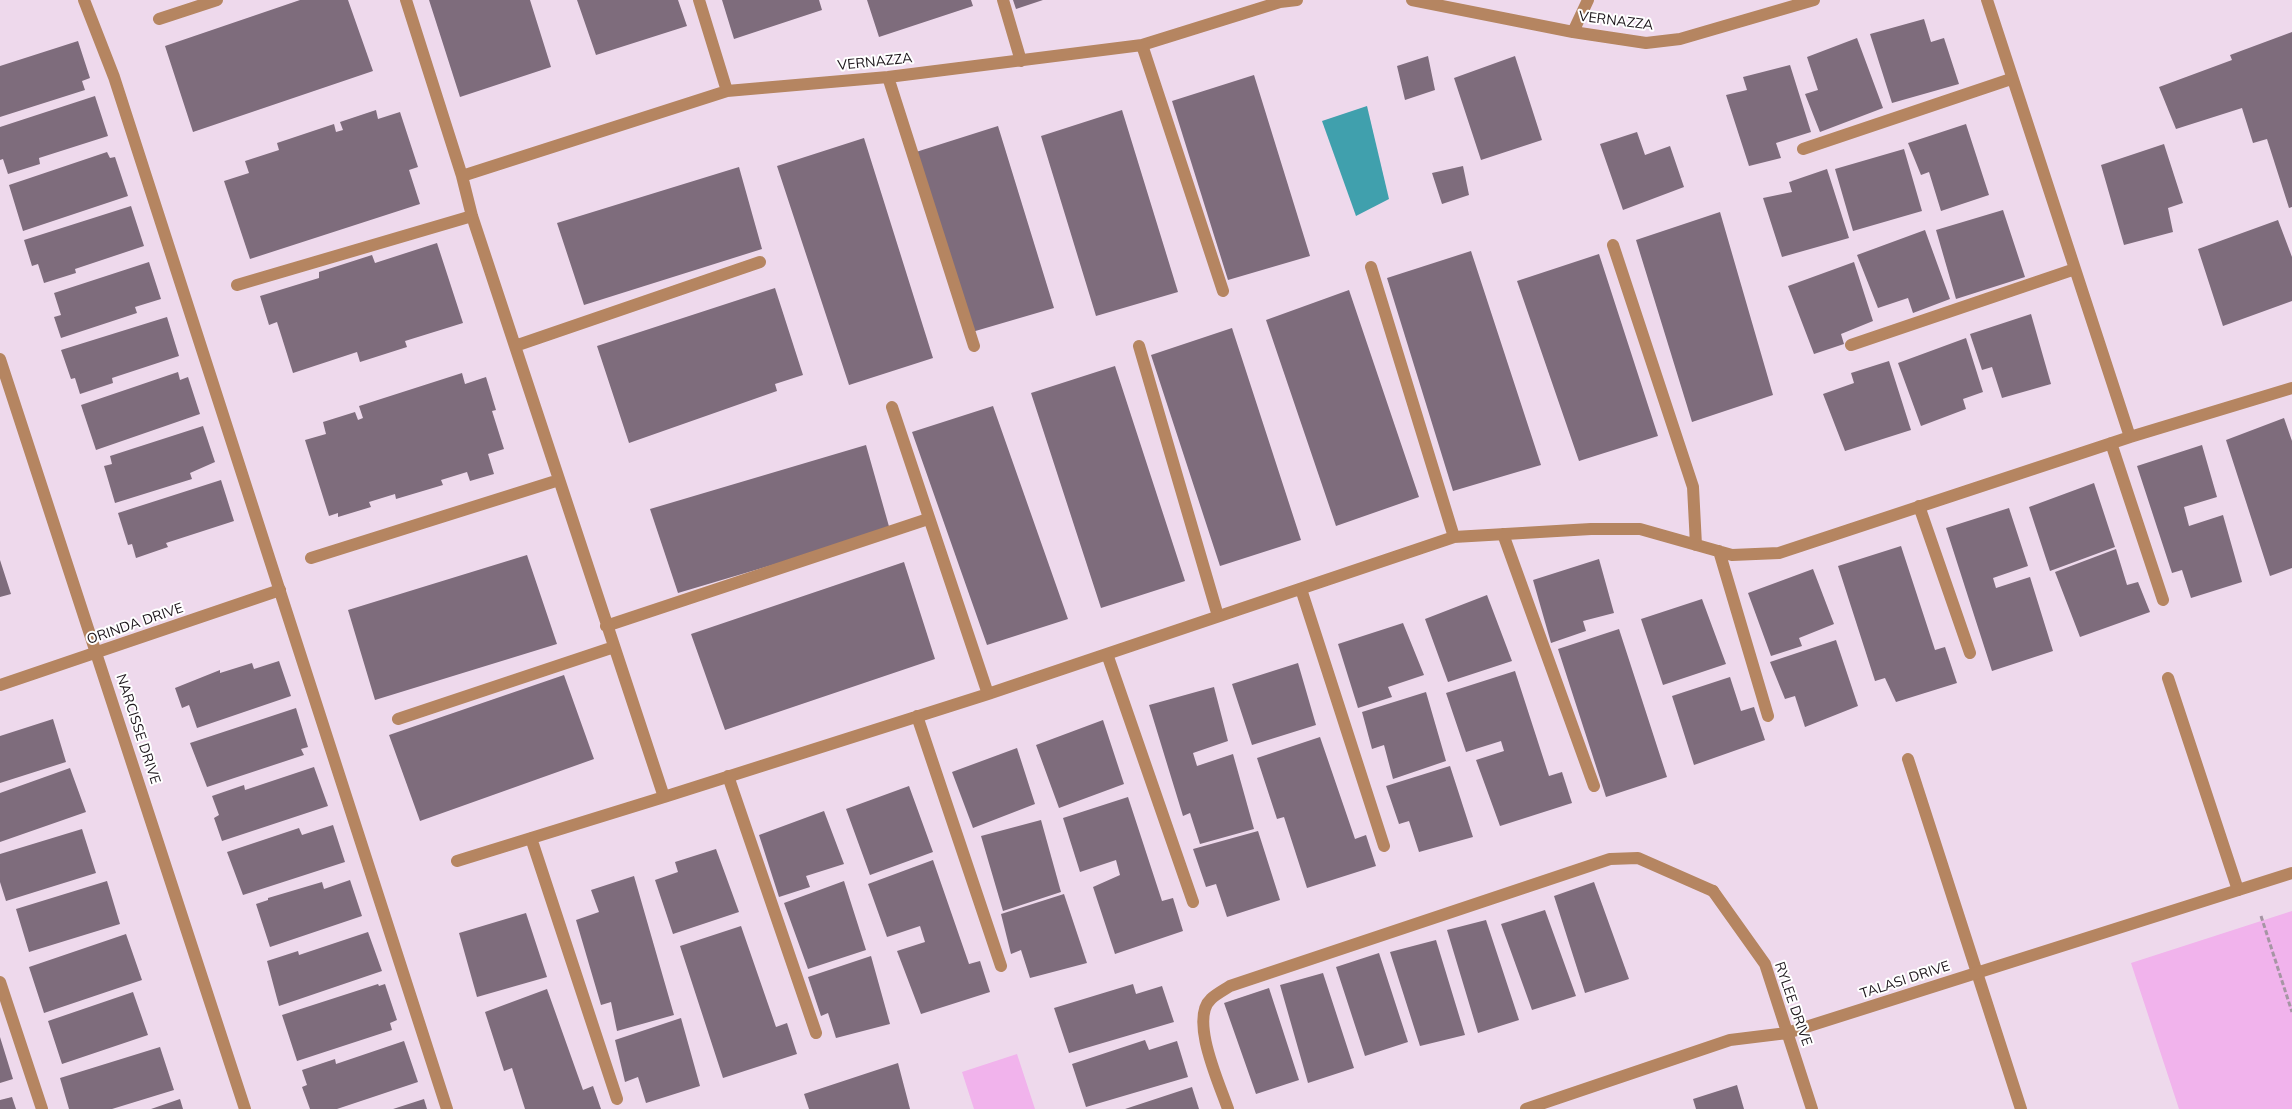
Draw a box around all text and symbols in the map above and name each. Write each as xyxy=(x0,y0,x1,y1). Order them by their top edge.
street label: VERNAZZA xyxy=(1578,8,1654,34)
street label: VERNAZZA xyxy=(837,50,913,74)
street label: ORINDA DRIVE xyxy=(85,600,185,648)
street label: NARCISSE DRIVE xyxy=(112,672,164,786)
street label: TALASI DRIVE xyxy=(1858,958,1952,1002)
street label: RYLEE DRIVE xyxy=(1771,960,1815,1048)

